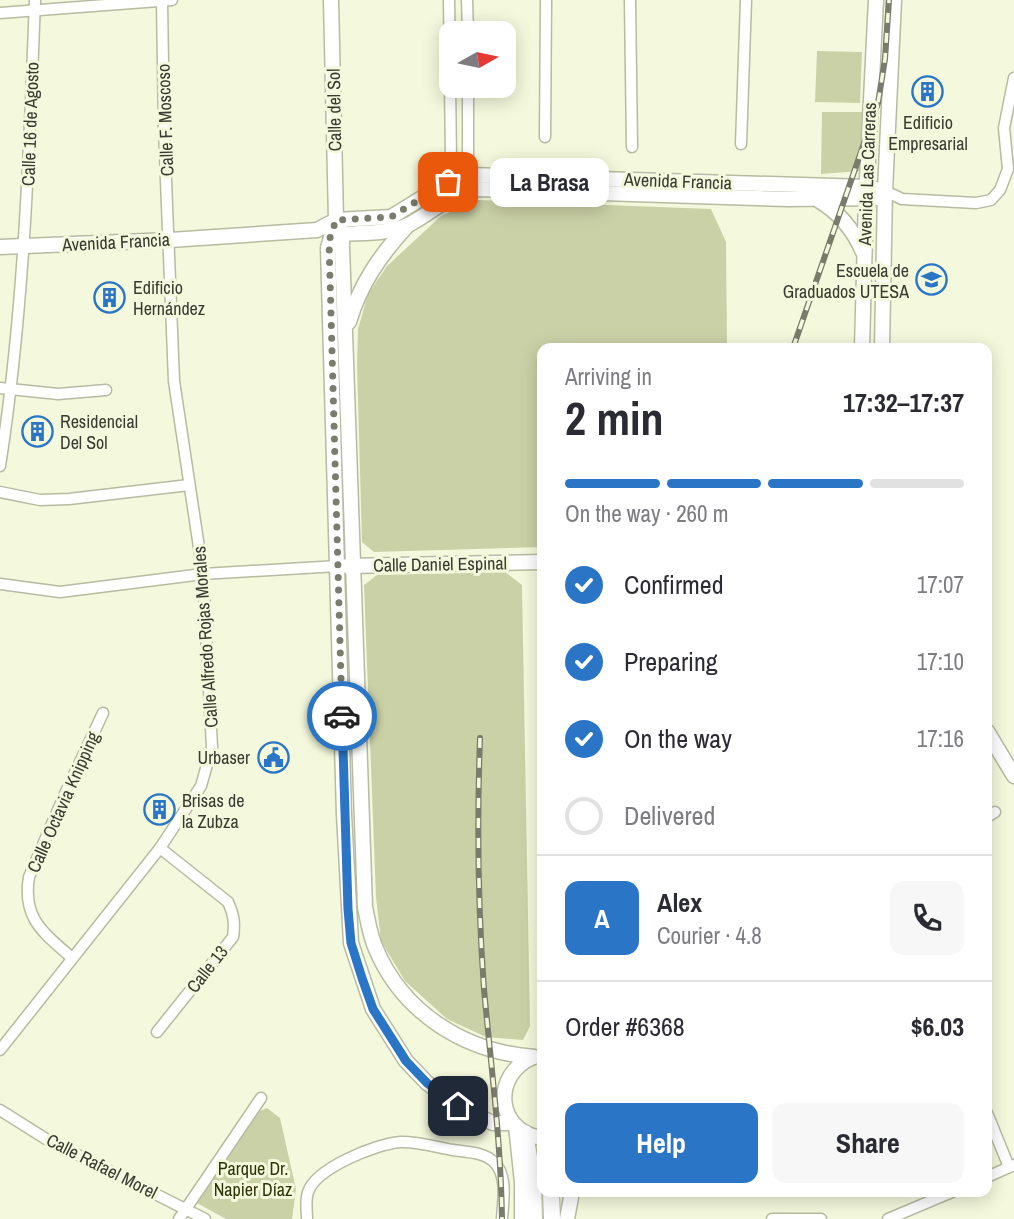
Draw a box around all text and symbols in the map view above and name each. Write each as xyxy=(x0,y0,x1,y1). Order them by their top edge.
north arrow xyxy=(439,21,516,98)
map controls xyxy=(439,21,516,98)
street label: Calle 16 de Agosto xyxy=(15,62,45,186)
street label: Calle F. Moscoso xyxy=(151,63,179,177)
street label: Calle del Sol xyxy=(321,68,347,152)
building icon: Edificio Empresarial xyxy=(911,75,945,109)
street label: Avenida Las Carreras xyxy=(852,102,882,247)
place label: Edificio Empresarial xyxy=(888,110,968,156)
pin xyxy=(418,152,478,212)
callout: La Brasa xyxy=(490,158,609,206)
icon: bag xyxy=(429,163,467,201)
text: La Brasa xyxy=(510,167,589,198)
street label: Avenida Francia xyxy=(623,167,732,195)
street label: Avenida Francia xyxy=(60,227,171,257)
place label: Escuela de Graduados UTESA xyxy=(783,258,909,304)
school or university icon: Escuela de Graduados UTESA xyxy=(915,263,949,297)
place label: Edificio Hernández xyxy=(133,275,205,321)
building icon: Edificio Hernández xyxy=(93,280,127,314)
text: Arriving in xyxy=(565,361,652,392)
text: 17:32–17:37 xyxy=(843,385,964,420)
text: 2 min xyxy=(565,387,664,449)
place label: Residencial Del Sol xyxy=(60,409,138,455)
building icon: Residencial Del Sol xyxy=(20,414,54,448)
text: On the way · 260 m xyxy=(565,498,729,529)
street label: Calle Alfredo Rojas Morales xyxy=(186,545,224,729)
street label: Calle Daniel Espinal xyxy=(373,550,507,578)
icon: check xyxy=(565,566,603,604)
text: Confirmed xyxy=(624,567,724,602)
text: 17:07 xyxy=(917,569,964,600)
icon: check xyxy=(565,643,603,681)
text: Preparing xyxy=(624,644,718,679)
text: 17:10 xyxy=(917,646,964,677)
courier xyxy=(307,681,377,751)
icon: car xyxy=(323,697,361,735)
icon: check xyxy=(565,720,603,758)
text: On the way xyxy=(624,721,732,756)
text: 17:16 xyxy=(917,723,964,754)
street label: Calle Octavia Knipping xyxy=(21,727,106,876)
public building icon: Urbaser xyxy=(256,740,290,774)
place label: Urbaser xyxy=(198,745,250,770)
place label: Brisas de la Zubza xyxy=(182,788,244,834)
building icon: Brisas de la Zubza xyxy=(142,793,176,827)
text: Delivered xyxy=(624,798,715,833)
button: phone xyxy=(890,881,964,955)
text: Alex xyxy=(657,885,702,920)
text: A xyxy=(594,901,610,936)
text: Courier · 4.8 xyxy=(657,920,762,951)
street label: Calle 13 xyxy=(180,940,234,998)
text: Order #6368 xyxy=(565,1009,685,1044)
text: $6.03 xyxy=(911,1009,964,1044)
pin xyxy=(428,1076,488,1136)
icon: home xyxy=(439,1087,477,1125)
button: Help xyxy=(565,1103,758,1183)
button: Share xyxy=(772,1103,964,1183)
street label: Calle Rafael Morel xyxy=(42,1127,162,1205)
park label: Parque Dr. Napier Díaz xyxy=(214,1156,292,1202)

